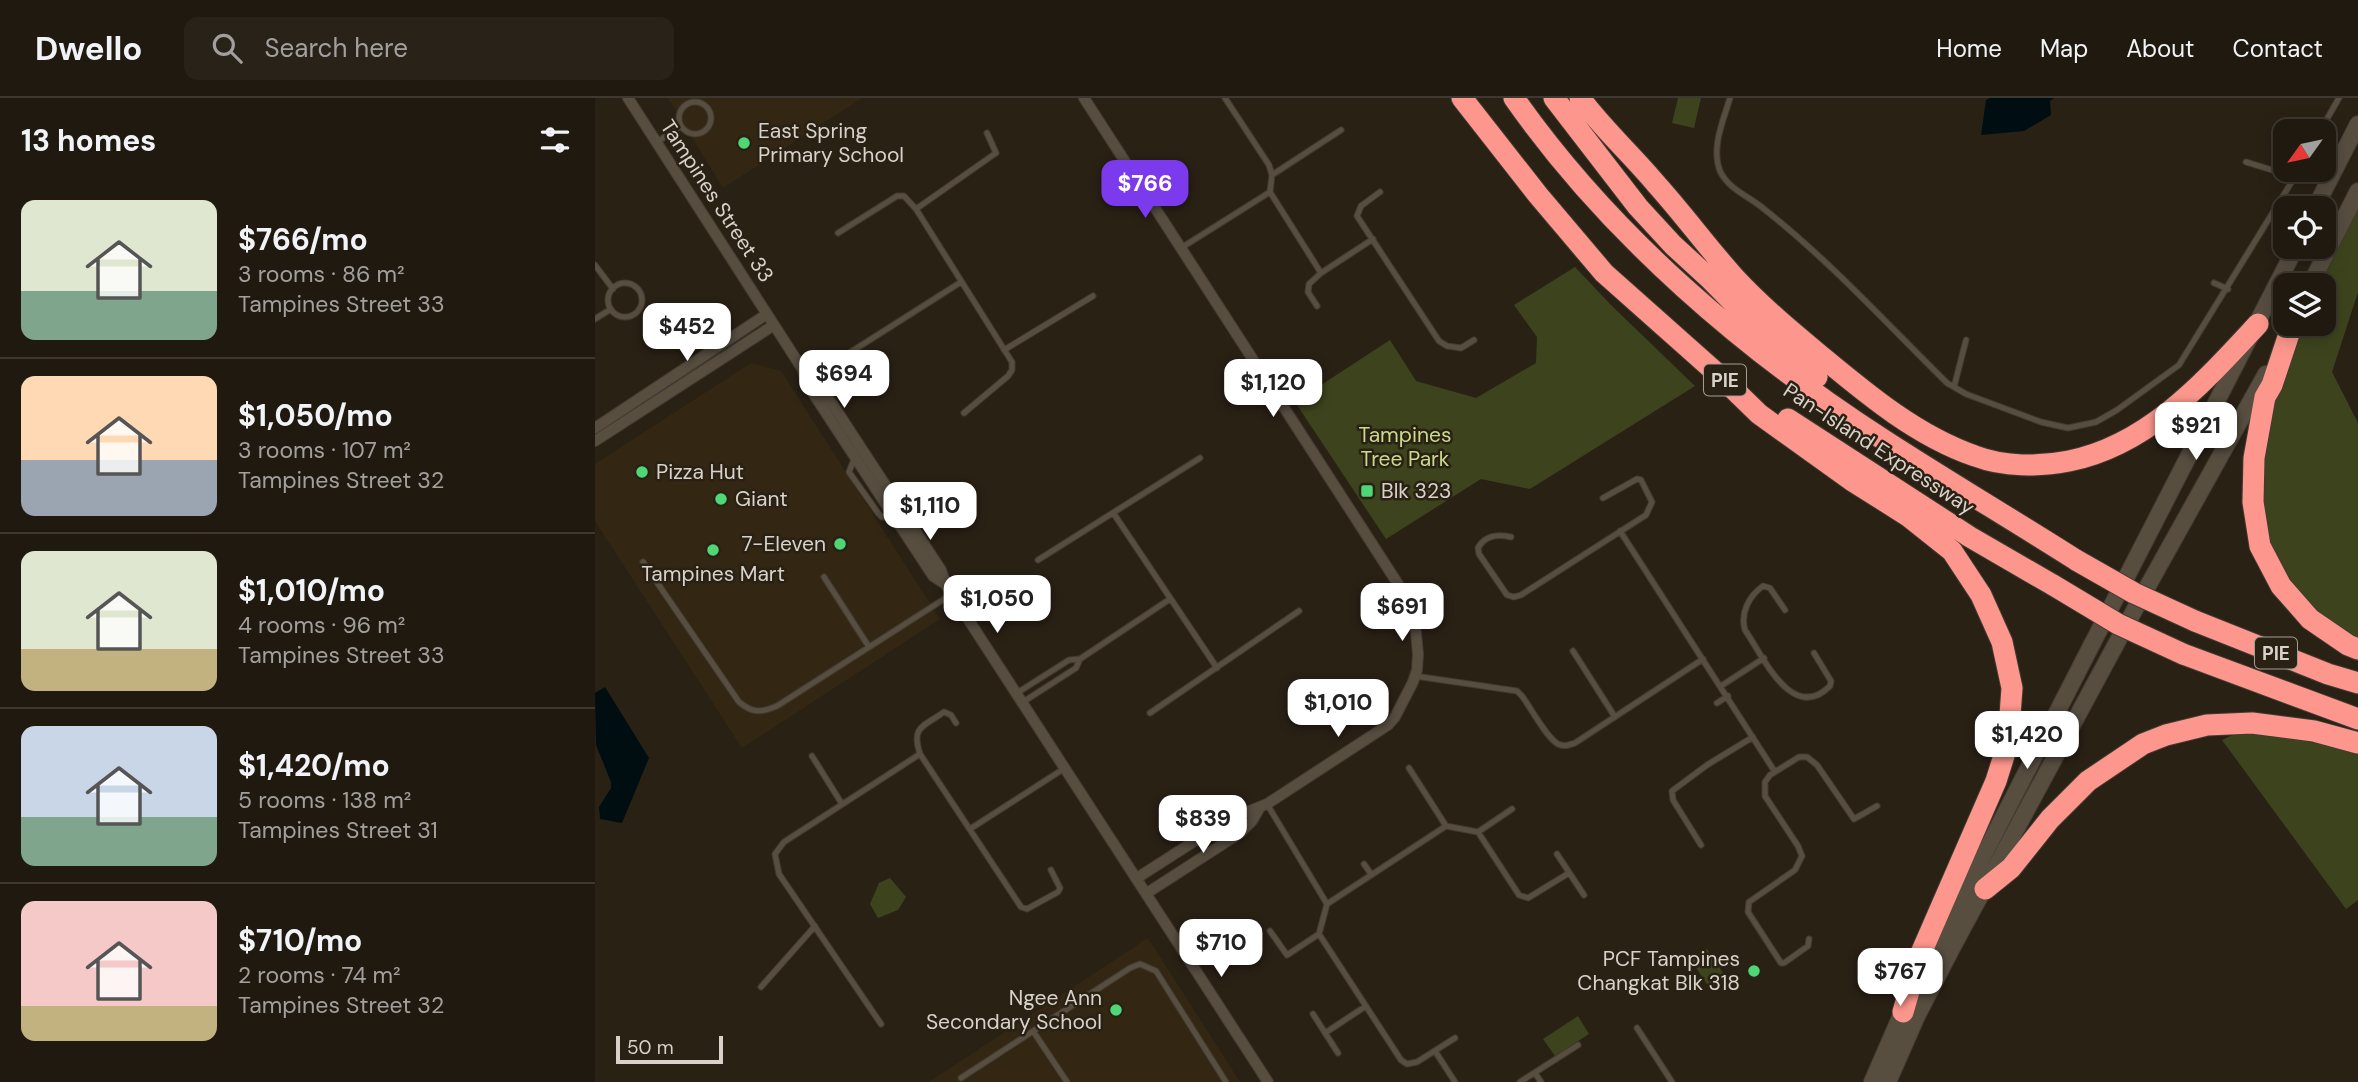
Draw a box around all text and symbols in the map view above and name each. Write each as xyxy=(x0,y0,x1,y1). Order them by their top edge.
search box xyxy=(184,17,674,80)
text: Dwello xyxy=(35,27,142,70)
icon: search xyxy=(208,29,246,67)
text: Search here xyxy=(264,31,408,65)
text: Home xyxy=(1936,33,2002,64)
text: Map xyxy=(2040,33,2088,64)
text: About xyxy=(2126,33,2195,64)
text: Contact xyxy=(2233,33,2323,64)
street label: Tampines Street 33 xyxy=(654,114,780,288)
place label: East Spring Primary School xyxy=(758,117,904,169)
north arrow xyxy=(2273,119,2336,182)
map controls xyxy=(2273,119,2336,336)
text: 13 homes xyxy=(21,121,156,160)
icon: filters xyxy=(536,121,574,159)
marker: East Spring Primary School xyxy=(736,135,752,151)
pin: $766 xyxy=(1104,160,1186,220)
text: $766 xyxy=(1117,168,1173,198)
button: locate xyxy=(2273,196,2336,259)
text: $766/mo xyxy=(238,220,368,259)
icon: home xyxy=(77,228,161,312)
text: 3 rooms · 86 m² xyxy=(238,259,405,289)
button: layers xyxy=(2273,273,2336,336)
text: Tampines Street 33 xyxy=(238,289,445,319)
pin: $452 xyxy=(646,303,728,363)
text: $452 xyxy=(659,311,715,341)
pin: $694 xyxy=(803,350,885,410)
text: $694 xyxy=(815,358,873,388)
pin: $1,120 xyxy=(1216,360,1330,419)
road number: PIE xyxy=(1704,364,1746,396)
text: $1,120 xyxy=(1240,367,1306,397)
street label: Pan-Island Expressway xyxy=(1778,377,1980,522)
text: $1,050/mo xyxy=(238,396,393,435)
pin: $921 xyxy=(2155,402,2237,462)
icon: home xyxy=(77,404,161,488)
text: $921 xyxy=(2171,410,2221,440)
park label: Tampines Tree Park xyxy=(1358,421,1452,473)
text: 3 rooms · 107 m² xyxy=(238,435,411,465)
place label: Pizza Hut xyxy=(656,458,744,486)
marker: Pizza Hut xyxy=(634,464,650,480)
text: Tampines Street 32 xyxy=(238,465,444,495)
place label: Blk 323 xyxy=(1381,477,1451,505)
pin: $1,110 xyxy=(873,482,987,542)
marker: Blk 323 xyxy=(1359,483,1375,499)
place label: Giant xyxy=(735,485,788,513)
text: $1,110 xyxy=(900,490,960,520)
marker: Giant xyxy=(713,491,729,507)
place label: 7-Eleven xyxy=(742,530,826,558)
marker: 7-Eleven xyxy=(832,536,848,552)
marker: Tampines Mart xyxy=(705,542,721,558)
place label: Tampines Mart xyxy=(641,560,785,588)
text: $1,010/mo xyxy=(238,571,385,610)
pin: $1,050 xyxy=(940,575,1054,635)
icon: home xyxy=(77,579,161,663)
text: $1,050 xyxy=(960,583,1034,613)
pin: $691 xyxy=(1361,584,1443,643)
text: $691 xyxy=(1377,591,1427,621)
text: 4 rooms · 96 m² xyxy=(238,610,405,640)
road number: PIE xyxy=(2255,638,2297,668)
text: Tampines Street 33 xyxy=(238,640,445,670)
pin: $1,010 xyxy=(1281,680,1395,739)
text: $1,010 xyxy=(1304,687,1372,717)
pin: $1,420 xyxy=(1970,712,2084,771)
text: $1,420 xyxy=(1991,719,2063,749)
text: $1,420/mo xyxy=(238,746,390,785)
icon: home xyxy=(77,754,161,838)
text: 5 rooms · 138 m² xyxy=(238,785,411,815)
pin: $839 xyxy=(1162,796,1244,855)
text: $839 xyxy=(1175,803,1231,833)
text: Tampines Street 31 xyxy=(238,815,438,845)
pin: $710 xyxy=(1180,920,1262,979)
text: $710/mo xyxy=(238,921,362,960)
text: $710 xyxy=(1195,927,1247,957)
icon: home xyxy=(77,929,161,1013)
place label: PCF Tampines Changkat Blk 318 xyxy=(1577,945,1740,997)
pin: $767 xyxy=(1859,948,1941,1008)
text: $767 xyxy=(1874,956,1926,986)
text: 2 rooms · 74 m² xyxy=(238,960,401,990)
marker: PCF Tampines Changkat Blk 318 xyxy=(1746,963,1762,979)
place label: Ngee Ann Secondary School xyxy=(926,984,1102,1036)
text: Tampines Street 32 xyxy=(238,990,444,1020)
marker: Ngee Ann Secondary School xyxy=(1108,1002,1124,1018)
scale bar xyxy=(616,1033,723,1065)
text: 50 m xyxy=(627,1035,674,1060)

